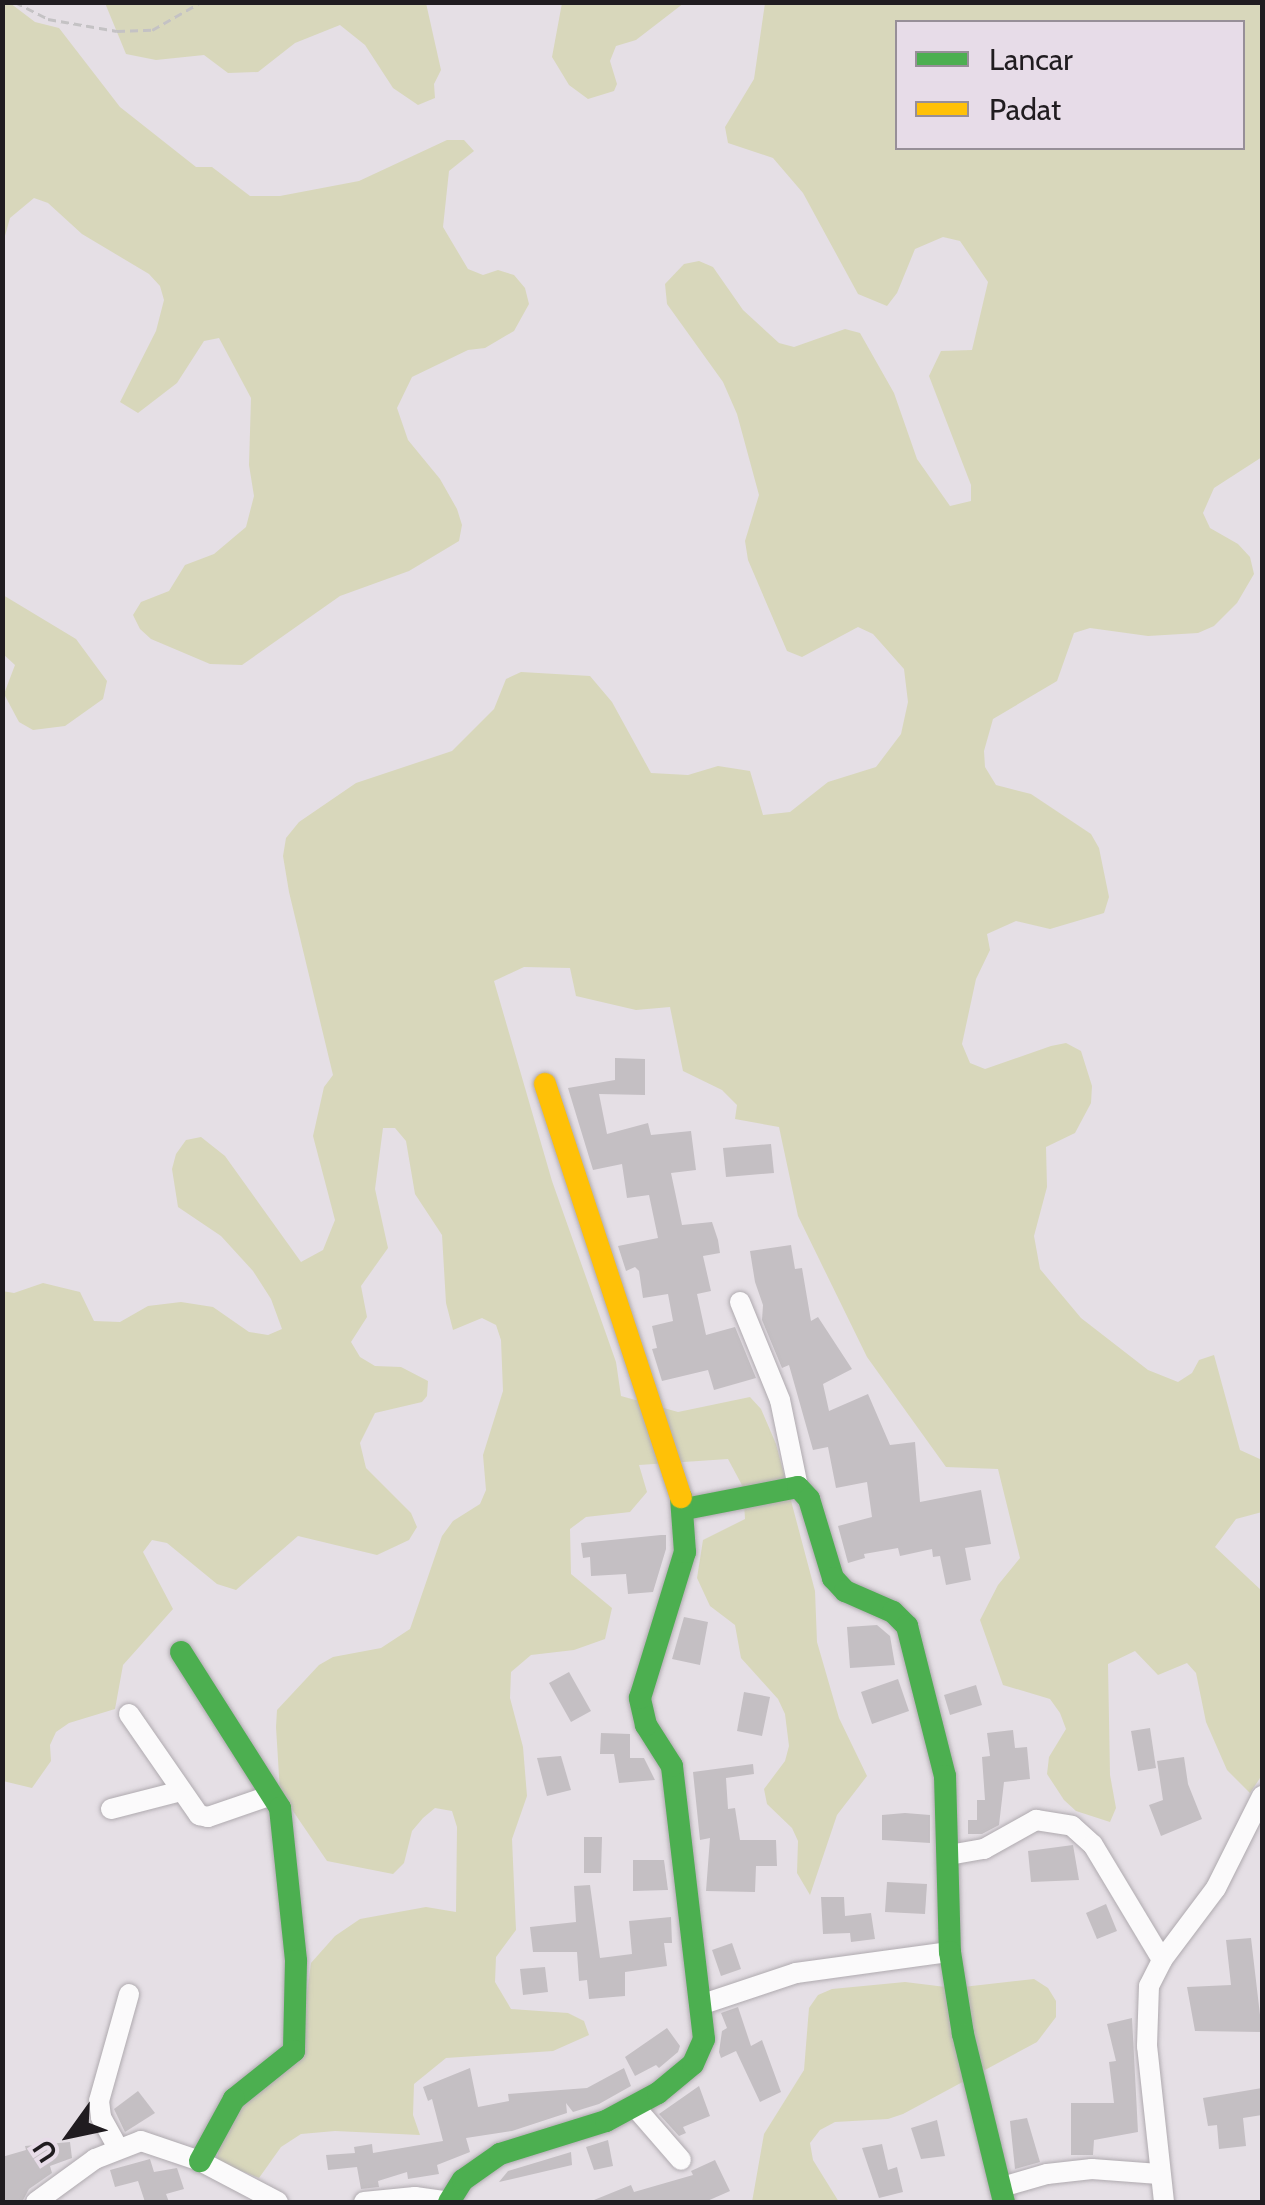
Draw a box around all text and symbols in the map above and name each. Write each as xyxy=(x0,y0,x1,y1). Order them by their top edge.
legend xyxy=(895,20,1245,150)
text: Lancar xyxy=(989,41,1073,78)
text: Padat xyxy=(989,91,1061,128)
north arrow xyxy=(20,2085,120,2185)
text: U xyxy=(25,2134,65,2169)

